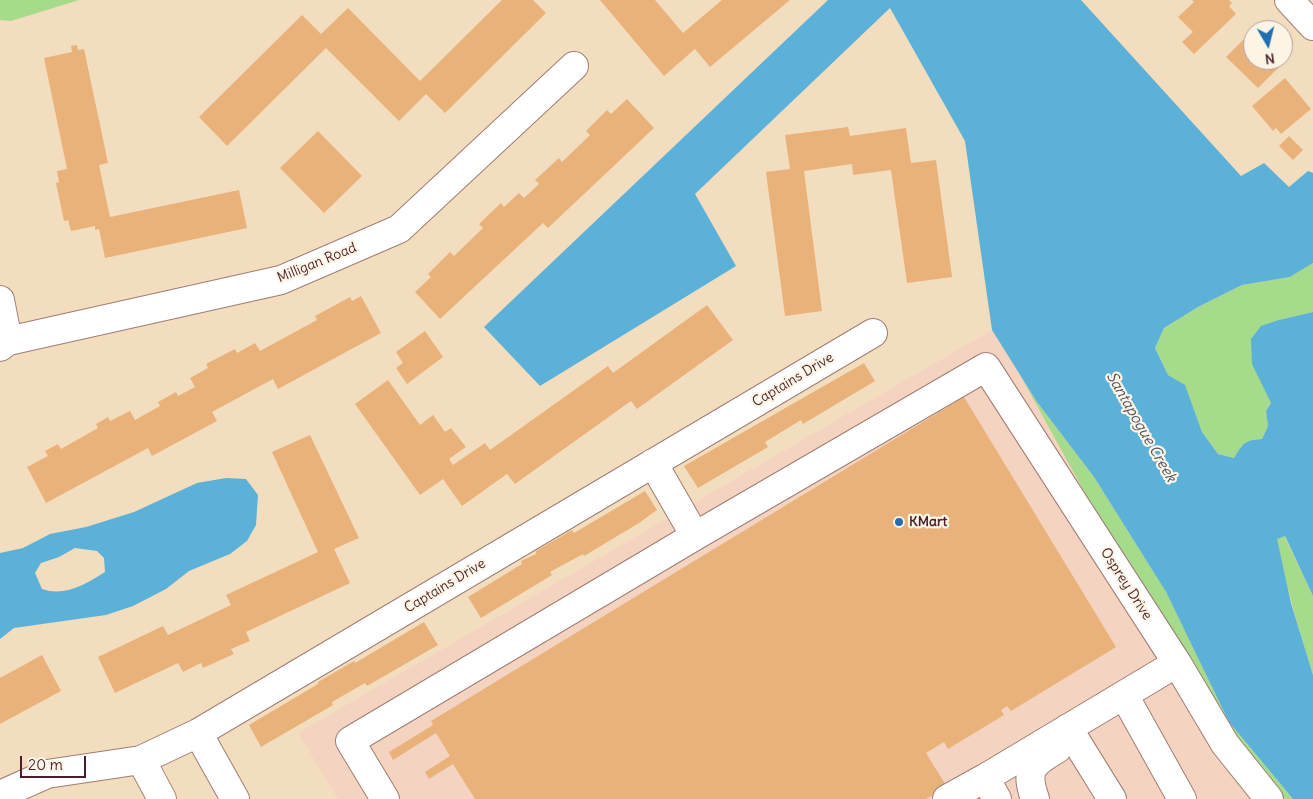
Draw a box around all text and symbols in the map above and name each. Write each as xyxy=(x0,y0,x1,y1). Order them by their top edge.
north arrow xyxy=(1243,20,1293,70)
text: N xyxy=(1264,49,1276,68)
street label: Milligan Road xyxy=(275,239,359,287)
street label: Captains Drive xyxy=(749,349,837,411)
water label: Santapogue Creek xyxy=(1102,369,1180,485)
place label: KMart xyxy=(909,514,947,530)
marker: KMart xyxy=(893,516,905,528)
street label: Osprey Drive xyxy=(1097,545,1155,623)
street label: Captains Drive xyxy=(401,555,489,617)
scale bar xyxy=(22,746,89,778)
text: 20 m xyxy=(28,755,63,774)

